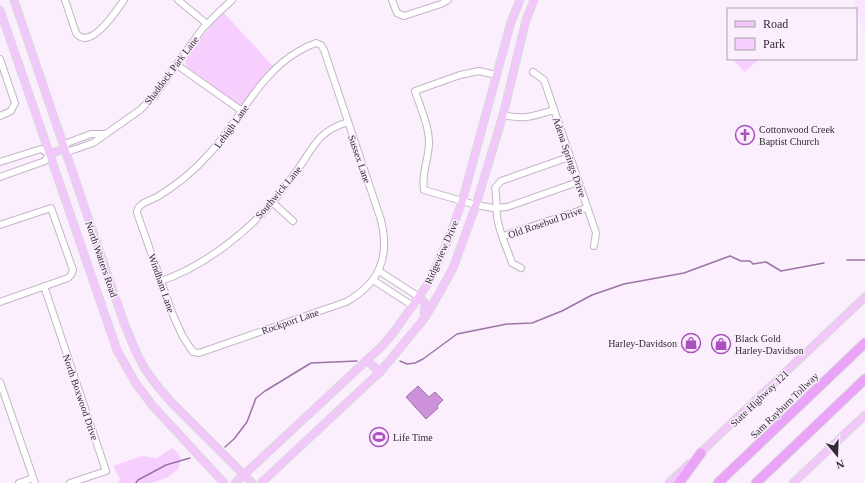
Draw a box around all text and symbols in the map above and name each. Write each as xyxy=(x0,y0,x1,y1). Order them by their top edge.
legend xyxy=(727,8,857,60)
text: Road xyxy=(763,17,788,31)
street label: Shaddock Park Lane xyxy=(142,34,201,107)
text: Park xyxy=(763,37,785,51)
street label: Lehigh Lane xyxy=(212,102,251,150)
street label: Adena Springs Drive xyxy=(551,115,589,199)
church icon: Cottonwood Creek Baptist Church xyxy=(734,124,756,146)
place label: Cottonwood Creek Baptist Church xyxy=(759,124,835,147)
street label: Sussex Lane xyxy=(346,134,373,185)
street label: Southwick Lane xyxy=(253,163,304,221)
street label: Old Rosebud Drive xyxy=(507,204,584,240)
street label: Ridgeview Drive xyxy=(422,218,461,286)
street label: North Watters Road xyxy=(83,220,120,299)
street label: Windham Lane xyxy=(146,252,177,315)
street label: Rockport Lane xyxy=(260,306,321,336)
shop icon: Harley-Davidson xyxy=(680,332,702,354)
shop icon: Black Gold Harley-Davidson xyxy=(710,333,732,355)
place label: Black Gold Harley-Davidson xyxy=(735,333,804,356)
place label: Harley-Davidson xyxy=(608,338,677,349)
street label: North Boxwood Drive xyxy=(61,353,101,442)
street label: State Highway 121 xyxy=(728,368,791,429)
street label: Sam Rayburn Tollway xyxy=(748,370,820,440)
sports icon: Life Time xyxy=(368,426,390,448)
place label: Life Time xyxy=(393,432,433,443)
north arrow xyxy=(817,435,857,475)
text: N xyxy=(834,457,846,471)

